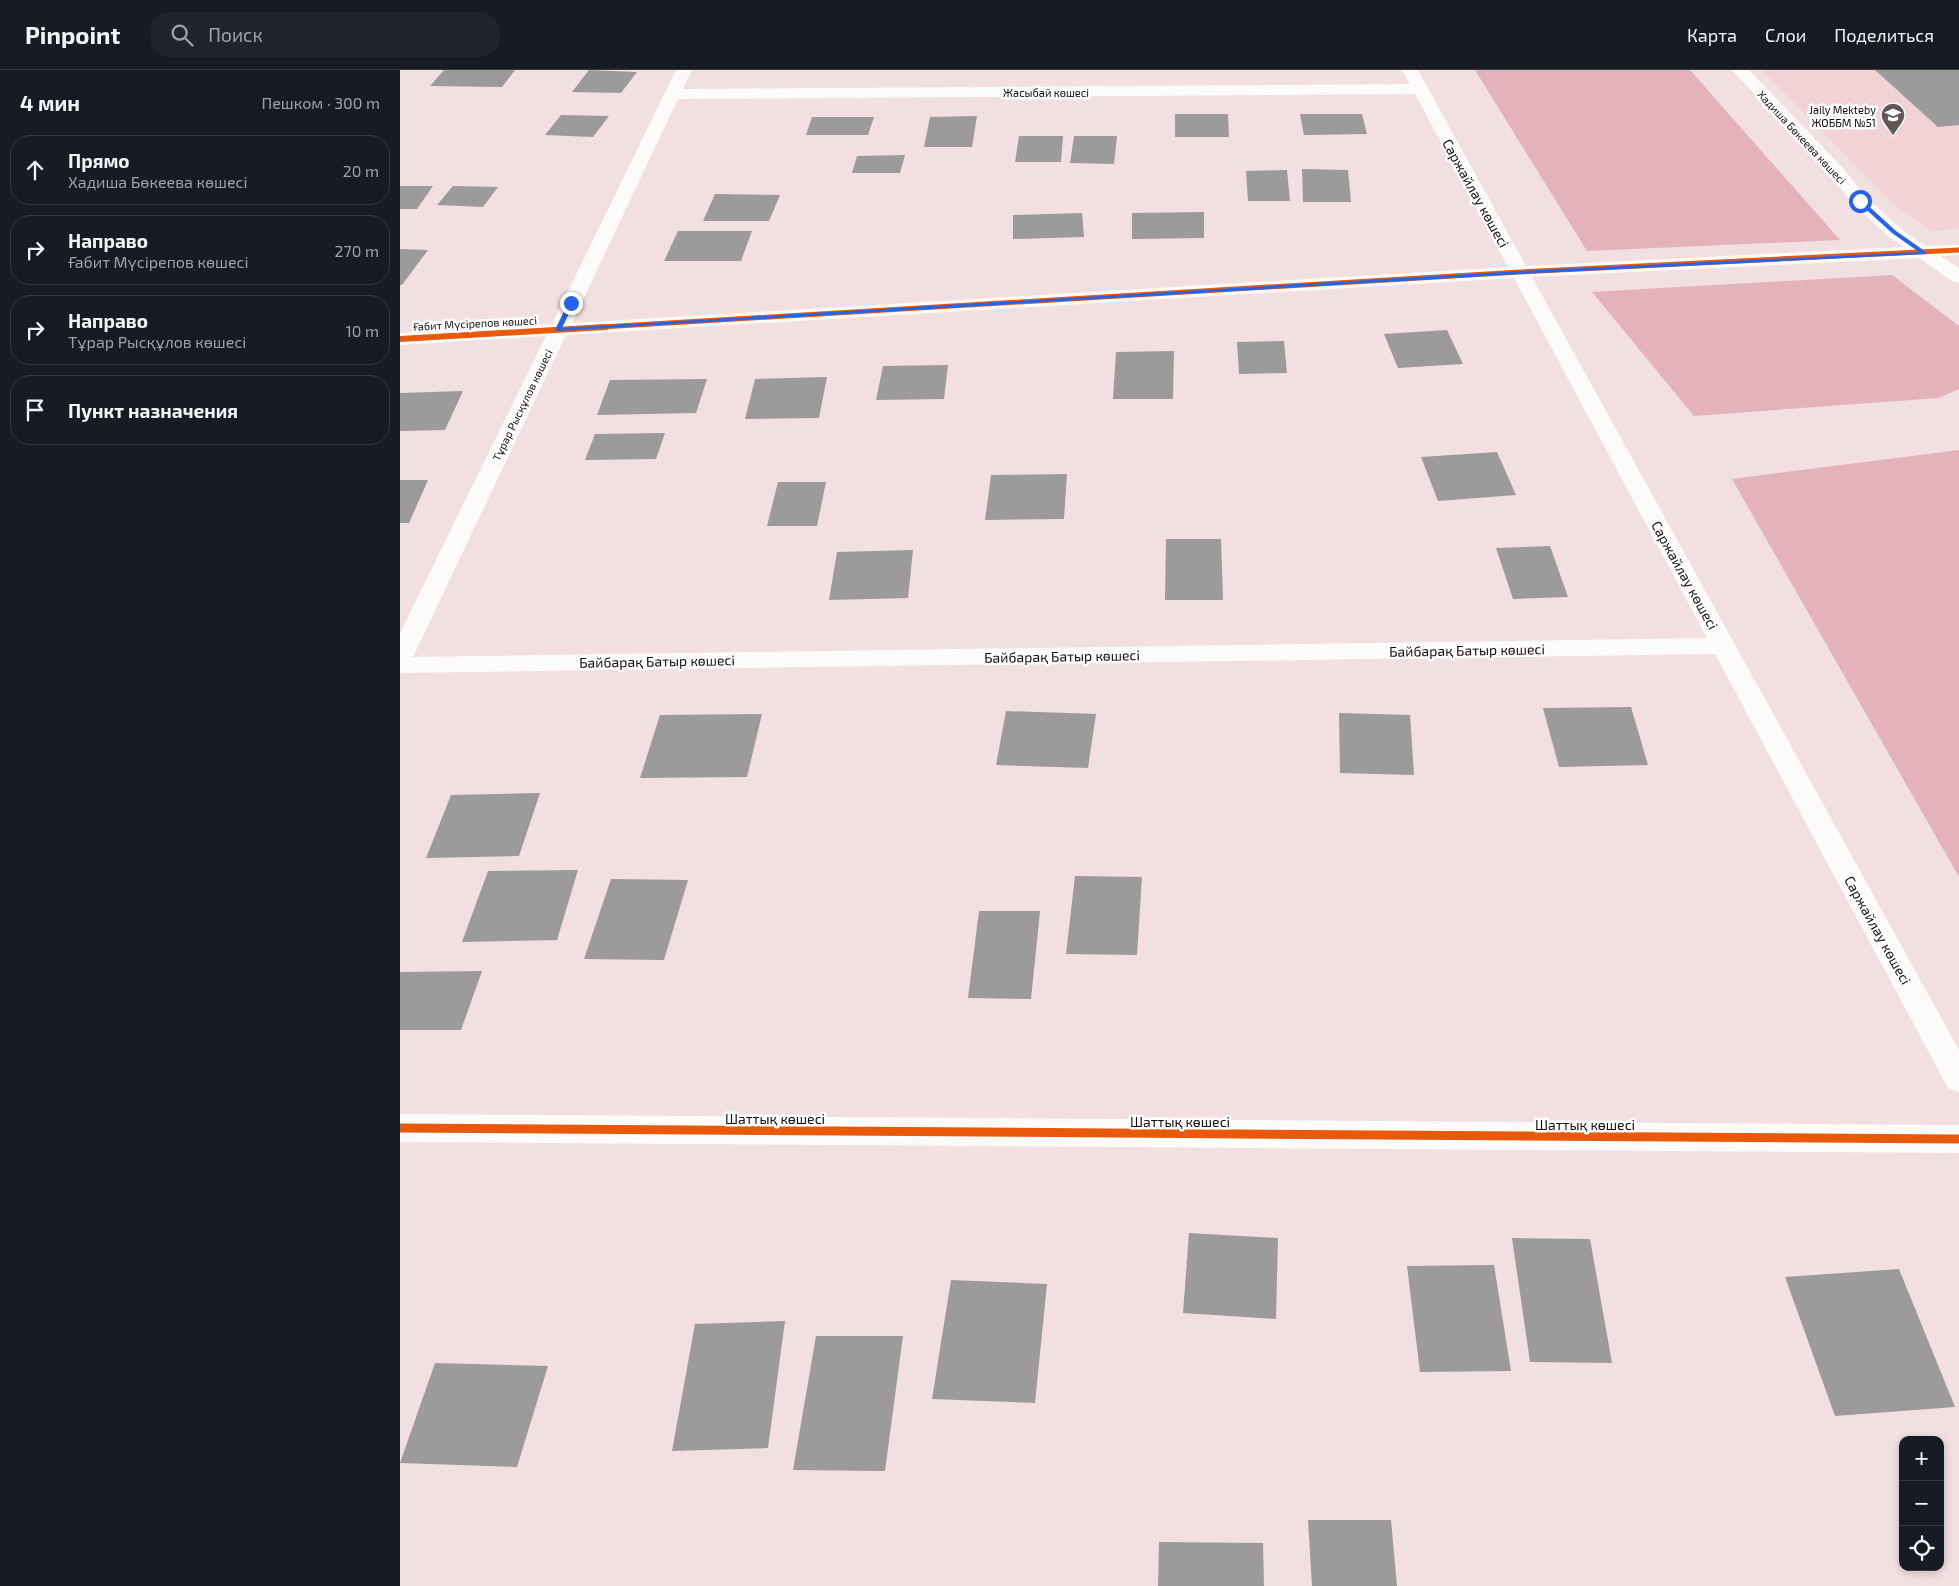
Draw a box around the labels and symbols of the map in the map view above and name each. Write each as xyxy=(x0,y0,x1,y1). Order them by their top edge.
street label: Жасыбай көшесі xyxy=(1003,86,1089,99)
street label: Хадиша Бөкеева көшесі xyxy=(1755,87,1849,187)
school or university icon: Jaily Mekteby ЖОББМ №51 xyxy=(1880,102,1906,136)
place label: Jaily Mekteby ЖОББМ №51 xyxy=(1809,103,1876,129)
street label: Саржайлау көшесі xyxy=(1439,136,1513,250)
route start xyxy=(1849,190,1872,213)
route end xyxy=(560,292,583,315)
street label: Ғабит Мүсірепов көшесі xyxy=(413,313,537,333)
street label: Тұрар Рысқұлов көшесі xyxy=(489,347,555,463)
street label: Саржайлау көшесі xyxy=(1648,518,1722,632)
street label: Байбарақ Батыр көшесі xyxy=(1389,640,1545,660)
street label: Байбарақ Батыр көшесі xyxy=(984,646,1140,666)
street label: Байбарақ Батыр көшесі xyxy=(579,651,735,671)
street label: Саржайлау көшесі xyxy=(1841,873,1915,987)
street label: Шаттық көшесі xyxy=(725,1110,825,1127)
street label: Шаттық көшесі xyxy=(1130,1113,1230,1130)
street label: Шаттық көшесі xyxy=(1535,1116,1635,1133)

